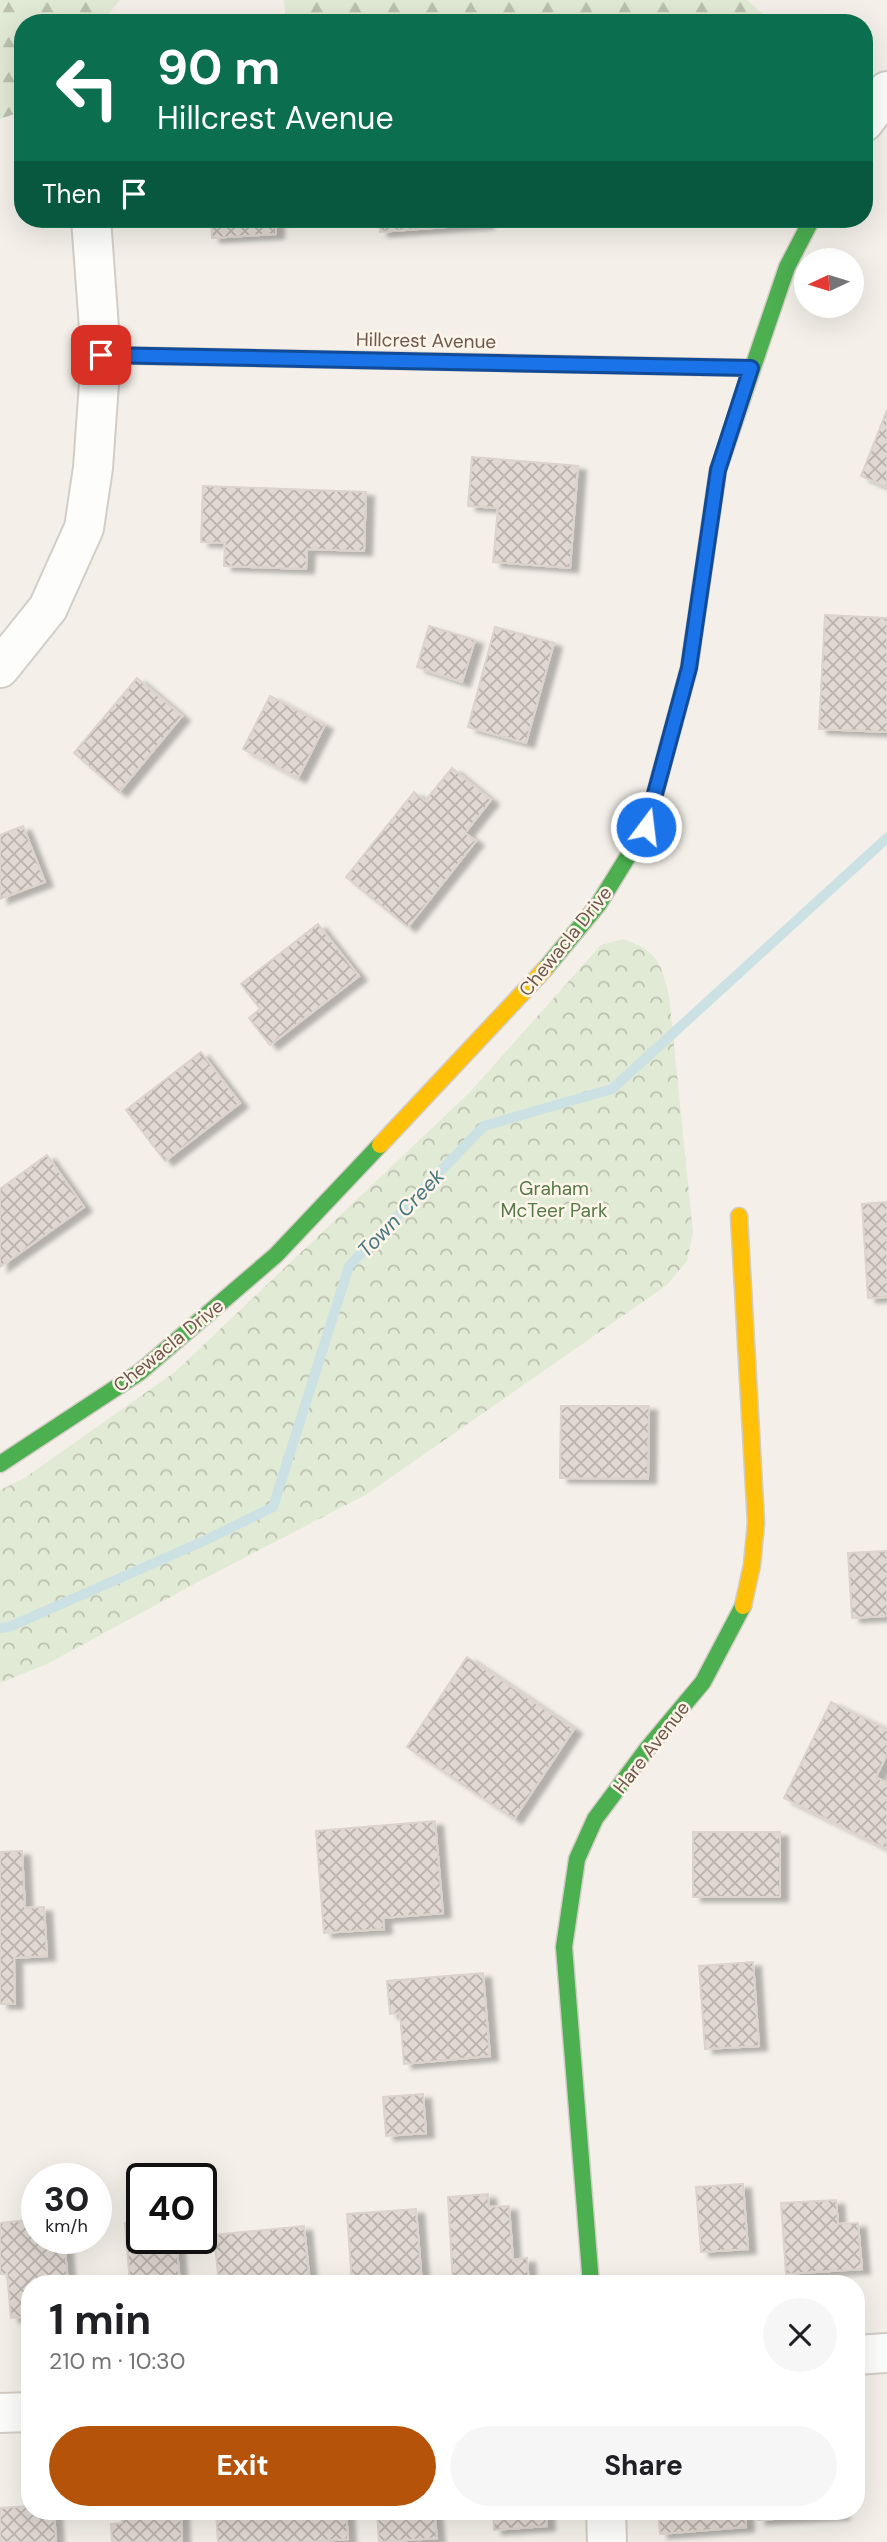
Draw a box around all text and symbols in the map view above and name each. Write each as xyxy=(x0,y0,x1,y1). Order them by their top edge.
text: 90 m xyxy=(157,35,280,99)
icon: left xyxy=(42,42,133,133)
text: Hillcrest Avenue xyxy=(157,97,394,139)
icon: arrive xyxy=(115,175,153,213)
text: Then xyxy=(42,177,101,211)
north arrow xyxy=(794,248,864,318)
map controls xyxy=(794,248,864,318)
pin xyxy=(71,325,131,385)
street label: Hillcrest Avenue xyxy=(356,327,496,354)
icon: arrive xyxy=(82,336,120,374)
position arrow xyxy=(609,790,683,864)
street label: Chewacla Drive xyxy=(513,881,618,1002)
water label: Town Creek xyxy=(351,1162,451,1264)
park label: Graham McTeer Park xyxy=(501,1176,608,1223)
street label: Chewacla Drive xyxy=(108,1293,229,1398)
street label: Hare Avenue xyxy=(608,1696,695,1798)
speed limit sign: 40 xyxy=(126,2163,217,2254)
text: 30 xyxy=(44,2176,89,2222)
text: km/h xyxy=(45,2214,88,2238)
text: 1 min xyxy=(49,2292,151,2347)
button: close xyxy=(763,2298,837,2372)
text: 210 m · 10:30 xyxy=(49,2346,185,2376)
button: Exit xyxy=(49,2426,436,2506)
button: Share xyxy=(450,2426,837,2506)

